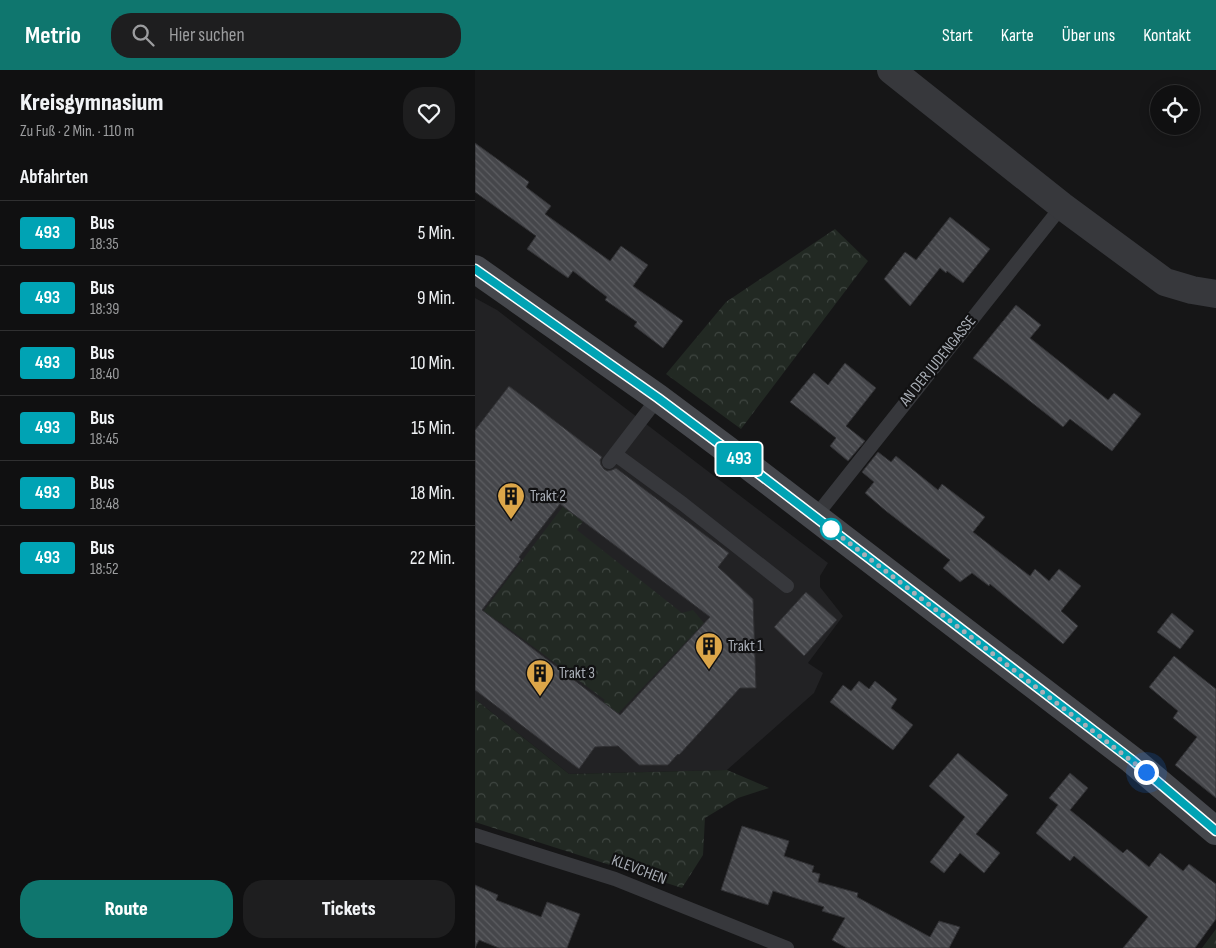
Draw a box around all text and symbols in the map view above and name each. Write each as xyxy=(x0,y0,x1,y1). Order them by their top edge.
search box xyxy=(111,13,461,58)
text: Metrio xyxy=(25,21,81,50)
icon: search xyxy=(129,21,157,49)
text: Hier suchen xyxy=(169,24,245,47)
text: Start xyxy=(942,25,973,46)
text: Karte xyxy=(1001,25,1034,46)
text: Über uns xyxy=(1062,25,1115,46)
text: Kontakt xyxy=(1143,25,1191,46)
map controls xyxy=(1150,85,1200,135)
button: locate xyxy=(1150,85,1200,135)
button: heart xyxy=(403,87,455,139)
text: Kreisgymnasium xyxy=(20,88,163,117)
text: Zu Fuß · 2 Min. · 110 m xyxy=(20,122,134,141)
text: Abfahrten xyxy=(20,166,88,189)
text: Bus xyxy=(90,212,115,235)
text: 493 xyxy=(35,222,60,243)
text: 5 Min. xyxy=(418,222,455,245)
text: 18:35 xyxy=(90,235,119,254)
text: Bus xyxy=(90,277,115,300)
text: 493 xyxy=(35,287,60,308)
text: 9 Min. xyxy=(417,287,455,310)
text: 18:39 xyxy=(90,300,119,319)
street label: AN DER JUDENGASSE xyxy=(895,312,980,411)
text: Bus xyxy=(90,342,115,365)
text: 493 xyxy=(35,352,60,373)
text: 10 Min. xyxy=(410,352,455,375)
text: 18:40 xyxy=(90,365,119,384)
text: Bus xyxy=(90,407,115,430)
text: 493 xyxy=(35,417,60,438)
text: 15 Min. xyxy=(411,417,455,440)
text: 18:45 xyxy=(90,430,119,449)
line badge: 493 xyxy=(710,443,768,475)
text: 493 xyxy=(727,448,752,469)
text: Bus xyxy=(90,472,115,495)
building icon: Trakt 2 xyxy=(496,481,526,520)
text: 493 xyxy=(35,482,60,503)
text: 18 Min. xyxy=(410,482,455,505)
place label: Trakt 2 xyxy=(530,487,566,506)
text: 18:48 xyxy=(90,495,119,514)
unlabelled marker xyxy=(820,518,842,540)
text: Bus xyxy=(90,537,115,560)
text: 493 xyxy=(35,547,60,568)
text: 22 Min. xyxy=(410,547,455,570)
text: 18:52 xyxy=(90,560,119,579)
building icon: Trakt 1 xyxy=(694,631,724,670)
place label: Trakt 1 xyxy=(728,637,763,656)
building icon: Trakt 3 xyxy=(525,658,555,697)
place label: Trakt 3 xyxy=(559,664,595,683)
your location xyxy=(1134,760,1159,785)
street label: KLEVCHEN xyxy=(609,851,669,889)
button: Route xyxy=(20,880,233,938)
button: Tickets xyxy=(243,880,455,938)

